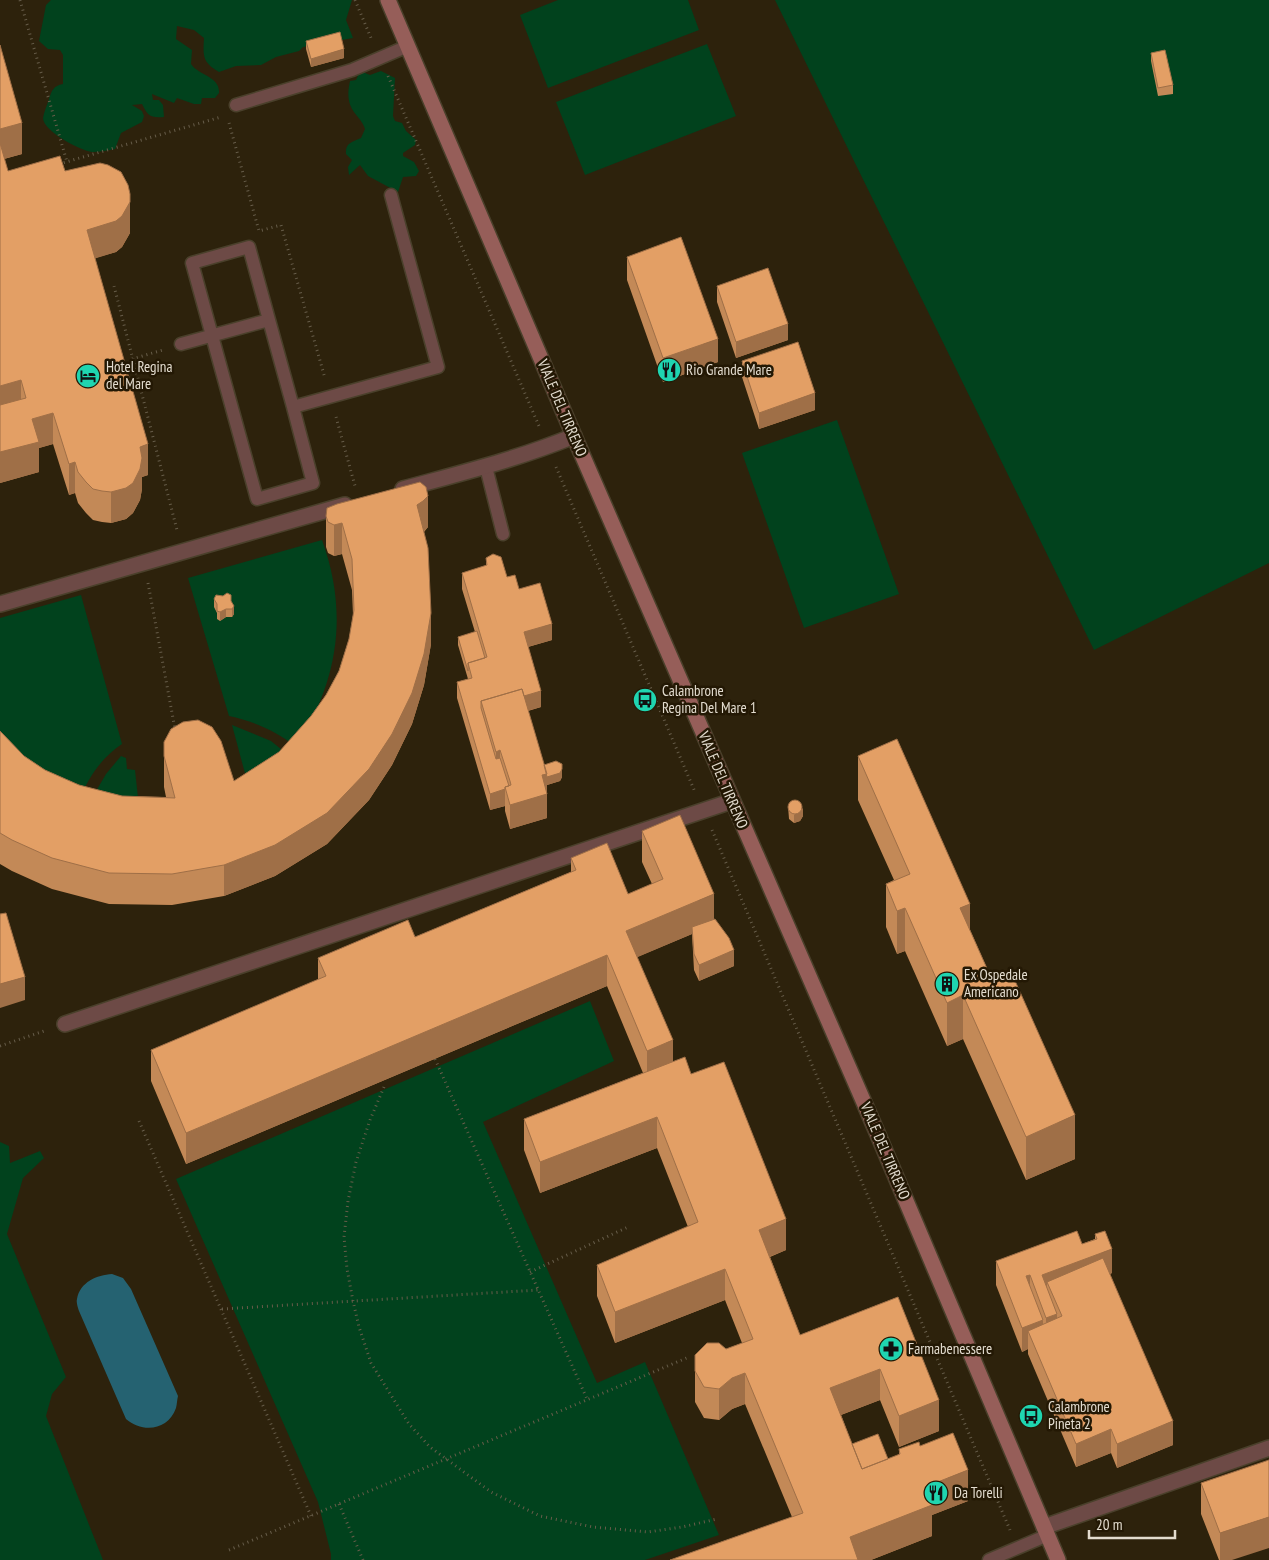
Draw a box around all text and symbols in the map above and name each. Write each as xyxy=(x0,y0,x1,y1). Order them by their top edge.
street label: VIALE DEL TIRRENO xyxy=(533,356,591,459)
place label: Hotel Regina del Mare xyxy=(106,357,172,393)
restaurant icon: Rio Grande Mare xyxy=(656,357,682,383)
place label: Rio Grande Mare xyxy=(686,360,772,379)
hotel icon: Hotel Regina del Mare xyxy=(75,363,101,389)
place label: Calambrone Regina Del Mare 1 xyxy=(662,681,757,717)
bus stop icon: Calambrone Regina Del Mare 1 xyxy=(632,687,658,713)
street label: VIALE DEL TIRRENO xyxy=(694,728,752,831)
place label: Ex Ospedale Americano xyxy=(964,965,1028,1001)
building icon: Ex Ospedale Americano xyxy=(934,971,960,997)
street label: VIALE DEL TIRRENO xyxy=(856,1099,914,1202)
pharmacy icon: Farmabenessere xyxy=(878,1336,904,1362)
place label: Farmabenessere xyxy=(908,1339,992,1358)
place label: Calambrone Pineta 2 xyxy=(1048,1397,1110,1433)
bus stop icon: Calambrone Pineta 2 xyxy=(1018,1403,1044,1429)
restaurant icon: Da Torelli xyxy=(923,1480,949,1506)
place label: Da Torelli xyxy=(954,1483,1003,1502)
scale bar xyxy=(1089,1508,1175,1540)
text: 20 m xyxy=(1096,1515,1122,1534)

